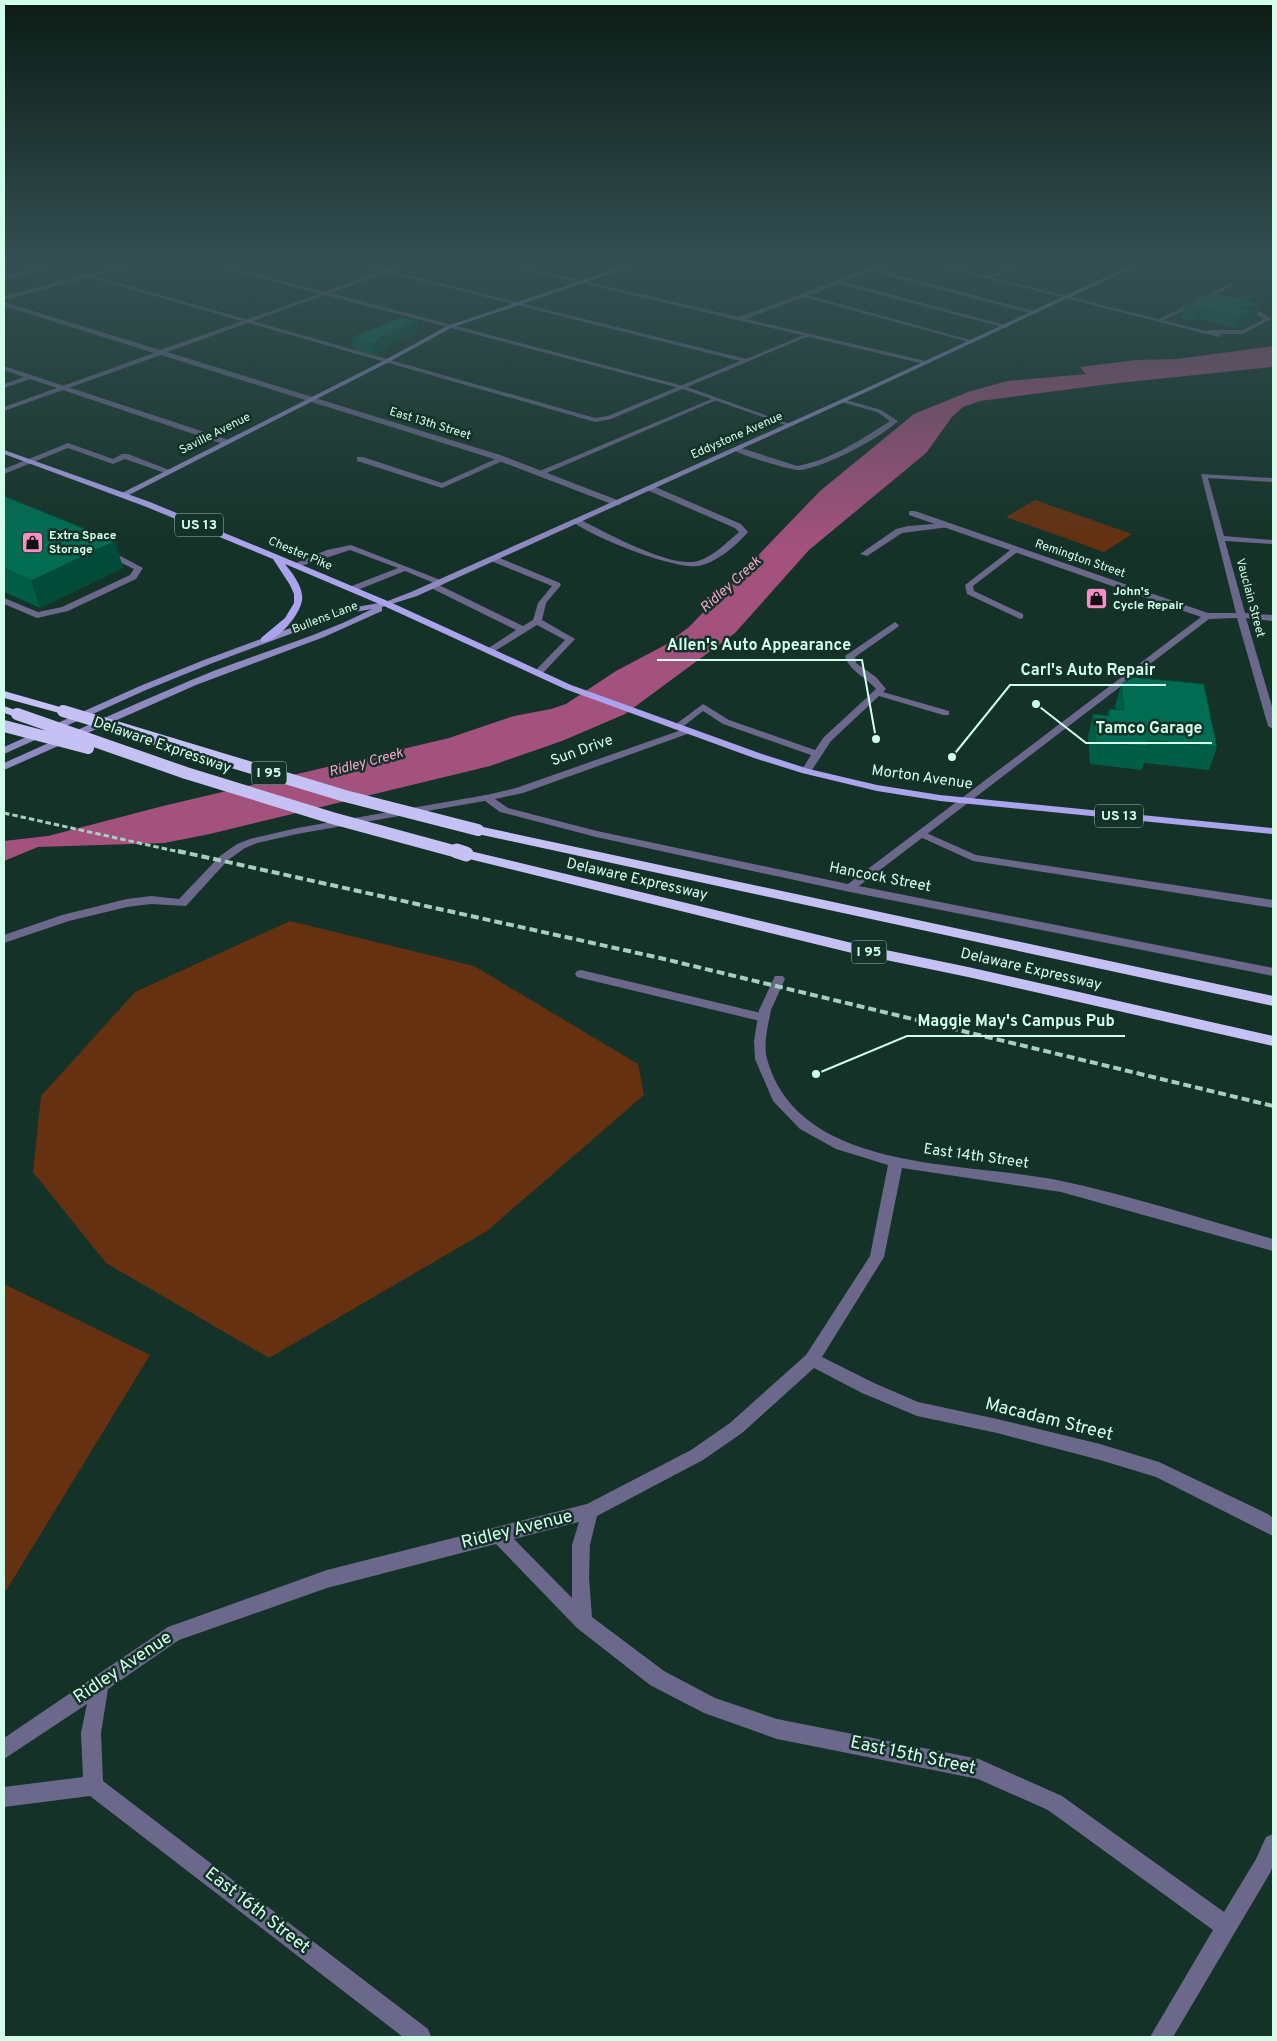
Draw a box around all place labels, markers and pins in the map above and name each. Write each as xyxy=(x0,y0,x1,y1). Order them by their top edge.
place label: Extra Space Storage xyxy=(49,528,117,558)
shop icon: Extra Space Storage xyxy=(21,531,45,555)
place label: John's Cycle Repair xyxy=(1113,584,1184,614)
shop icon: John's Cycle Repair xyxy=(1085,587,1109,611)
callout: Allen's Auto Appearance xyxy=(657,629,862,660)
callout: Carl's Auto Repair xyxy=(1010,654,1166,685)
callout: Tamco Garage xyxy=(1086,712,1212,743)
callout: Maggie May's Campus Pub xyxy=(907,1005,1125,1036)

